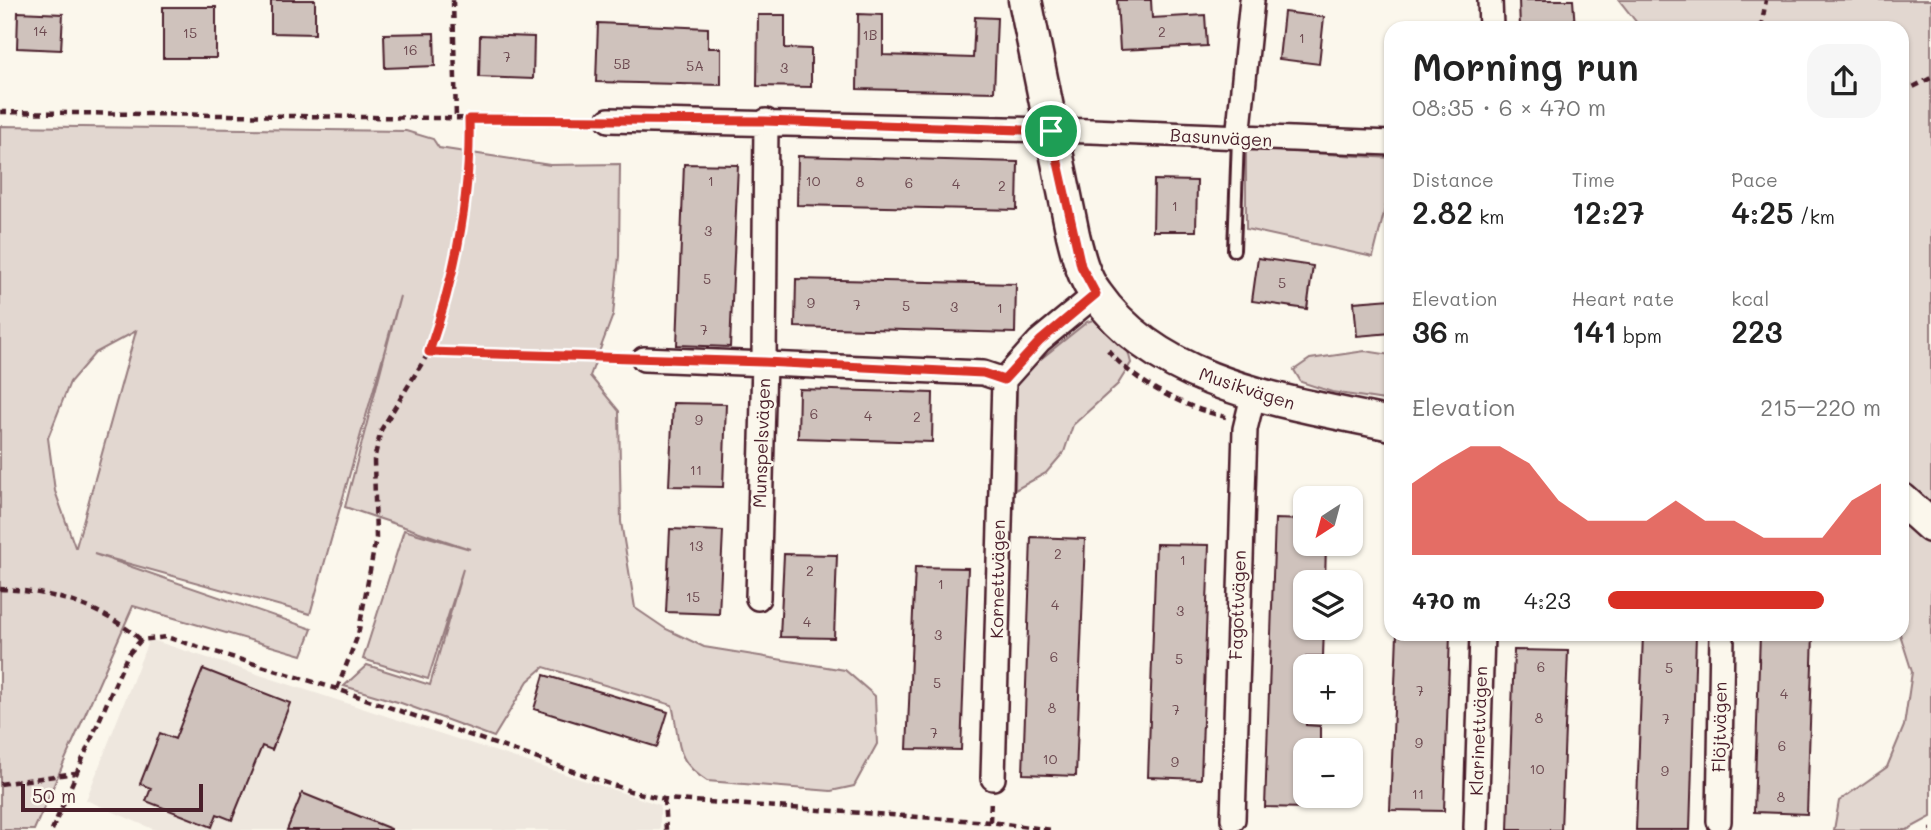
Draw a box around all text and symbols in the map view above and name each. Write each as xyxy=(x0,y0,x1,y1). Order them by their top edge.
house number: 14 xyxy=(33,21,48,40)
house number: 2 xyxy=(1158,22,1166,41)
house number: 15 xyxy=(183,23,197,42)
house number: 1B xyxy=(863,25,877,44)
house number: 1 xyxy=(1299,28,1305,47)
house number: 16 xyxy=(403,40,417,59)
text: Morning run xyxy=(1412,41,1639,91)
button: share xyxy=(1807,44,1881,118)
house number: 7 xyxy=(503,47,511,66)
house number: 5B xyxy=(614,54,630,73)
house number: 5A xyxy=(686,56,704,75)
house number: 3 xyxy=(780,58,788,77)
text: 08:35 · 6 × 470 m xyxy=(1412,92,1606,122)
pin xyxy=(1021,101,1081,161)
icon: arrive xyxy=(1032,112,1070,150)
street label: Basunvägen xyxy=(1169,122,1273,152)
text: Distance xyxy=(1412,167,1494,192)
text: Time xyxy=(1572,167,1615,192)
text: Pace xyxy=(1731,167,1778,192)
house number: 1 xyxy=(708,171,714,190)
house number: 10 xyxy=(806,171,821,190)
house number: 8 xyxy=(856,172,864,191)
house number: 6 xyxy=(905,173,913,192)
house number: 4 xyxy=(952,174,961,193)
house number: 2 xyxy=(998,176,1006,195)
text: 2.82 xyxy=(1412,192,1473,232)
text: 12:27 xyxy=(1572,192,1645,232)
text: 4:25 xyxy=(1731,192,1794,232)
house number: 1 xyxy=(1172,196,1178,215)
text: km xyxy=(1473,204,1504,229)
text: /km xyxy=(1794,204,1835,229)
house number: 3 xyxy=(704,221,712,240)
house number: 5 xyxy=(703,269,711,288)
house number: 5 xyxy=(1278,273,1286,292)
text: Elevation xyxy=(1412,286,1497,311)
text: Heart rate xyxy=(1572,286,1674,311)
text: kcal xyxy=(1731,286,1769,311)
house number: 9 xyxy=(807,293,815,312)
house number: 7 xyxy=(853,295,861,314)
house number: 5 xyxy=(902,296,910,315)
house number: 3 xyxy=(950,297,958,316)
house number: 1 xyxy=(997,298,1003,317)
text: 36 xyxy=(1412,311,1448,351)
text: 141 xyxy=(1572,311,1617,351)
text: 223 xyxy=(1731,311,1783,351)
house number: 7 xyxy=(700,320,708,339)
text: m xyxy=(1448,323,1469,348)
text: bpm xyxy=(1617,323,1662,348)
street label: Musikvägen xyxy=(1196,361,1298,415)
street label: Munspelsvägen xyxy=(747,378,775,508)
text: Elevation xyxy=(1412,392,1515,422)
text: 215–220 m xyxy=(1760,392,1881,422)
house number: 6 xyxy=(810,404,818,423)
house number: 4 xyxy=(864,406,873,425)
house number: 2 xyxy=(913,407,921,426)
house number: 9 xyxy=(695,410,703,429)
house number: 11 xyxy=(690,460,702,479)
north arrow xyxy=(1293,486,1363,556)
map controls xyxy=(1293,486,1363,808)
street label: Kornettvägen xyxy=(984,519,1010,639)
house number: 13 xyxy=(689,536,703,555)
house number: 2 xyxy=(1054,544,1062,563)
house number: 1 xyxy=(1180,550,1186,569)
street label: Fagottvägen xyxy=(1223,550,1251,660)
house number: 2 xyxy=(806,561,814,580)
button: layers xyxy=(1293,570,1363,640)
house number: 1 xyxy=(938,574,944,593)
text: 470 m xyxy=(1412,585,1481,615)
text: 4:23 xyxy=(1524,585,1571,615)
house number: 15 xyxy=(686,587,700,606)
house number: 4 xyxy=(1051,595,1060,614)
house number: 3 xyxy=(1176,601,1184,620)
house number: 4 xyxy=(803,612,812,631)
house number: 3 xyxy=(934,625,942,644)
house number: 6 xyxy=(1050,647,1058,666)
house number: 5 xyxy=(1175,649,1183,668)
button: + xyxy=(1293,654,1363,724)
house number: 6 xyxy=(1537,657,1545,676)
house number: 5 xyxy=(1665,658,1673,677)
street label: Klarinettvägen xyxy=(1464,666,1492,796)
house number: 5 xyxy=(933,673,941,692)
house number: 7 xyxy=(1416,681,1424,700)
street label: Flöjtvägen xyxy=(1706,681,1732,773)
house number: 4 xyxy=(1780,684,1789,703)
house number: 8 xyxy=(1048,698,1056,717)
house number: 7 xyxy=(1172,700,1180,719)
house number: 8 xyxy=(1535,708,1543,727)
house number: 7 xyxy=(1662,709,1670,728)
house number: 7 xyxy=(930,723,938,742)
house number: 9 xyxy=(1415,733,1423,752)
house number: 6 xyxy=(1778,736,1786,755)
button: − xyxy=(1293,738,1363,808)
house number: 10 xyxy=(1043,749,1058,768)
house number: 9 xyxy=(1171,752,1179,771)
house number: 10 xyxy=(1530,759,1545,778)
house number: 9 xyxy=(1661,761,1669,780)
scale bar xyxy=(21,781,203,813)
text: 50 m xyxy=(32,783,76,808)
house number: 11 xyxy=(1412,784,1424,803)
house number: 8 xyxy=(1777,787,1785,806)

